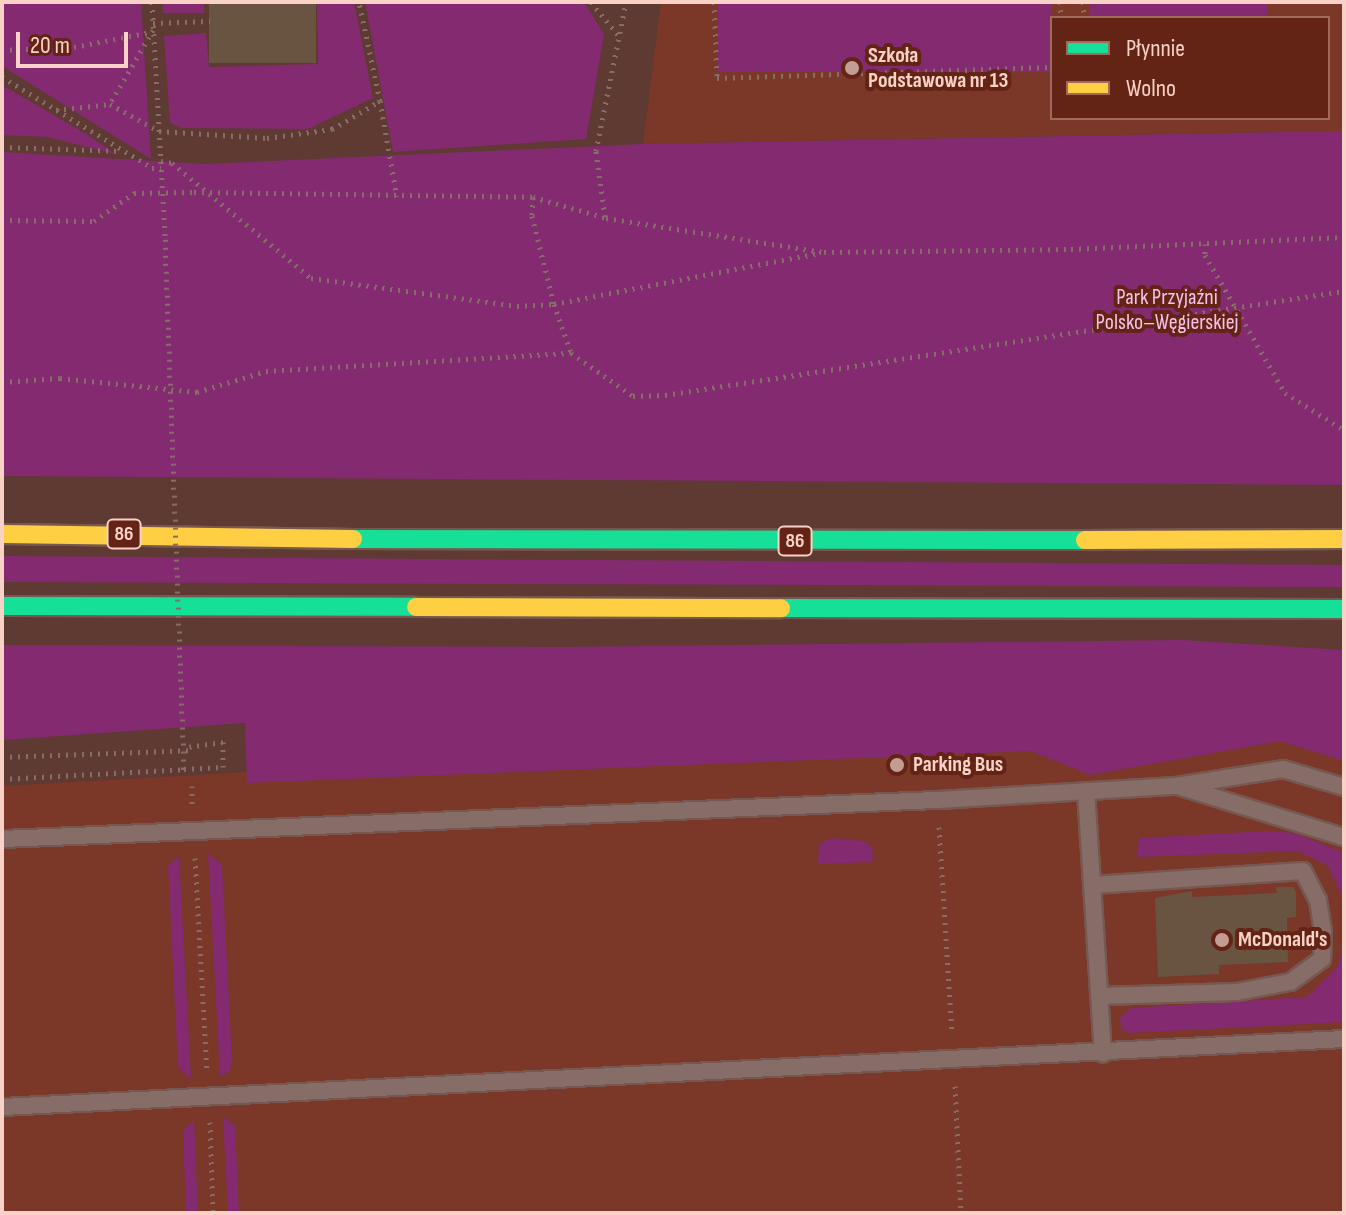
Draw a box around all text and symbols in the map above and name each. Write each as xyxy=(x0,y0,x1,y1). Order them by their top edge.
scale bar xyxy=(20,16,132,66)
legend xyxy=(1050,16,1330,120)
text: 20 m xyxy=(30,31,70,60)
text: Płynnie xyxy=(1126,34,1185,63)
place label: Szkoła Podstawowa nr 13 xyxy=(868,42,1008,94)
marker: Szkoła Podstawowa nr 13 xyxy=(843,59,861,77)
text: Wolno xyxy=(1126,74,1176,103)
park label: Park Przyjaźni Polsko–Węgierskiej xyxy=(1096,284,1238,336)
road number: 86 xyxy=(106,518,142,550)
road number: 86 xyxy=(777,525,813,557)
place label: Parking Bus xyxy=(913,752,1003,778)
marker: Parking Bus xyxy=(888,756,906,774)
place label: McDonald's xyxy=(1238,927,1327,953)
marker: McDonald's xyxy=(1213,931,1231,949)

